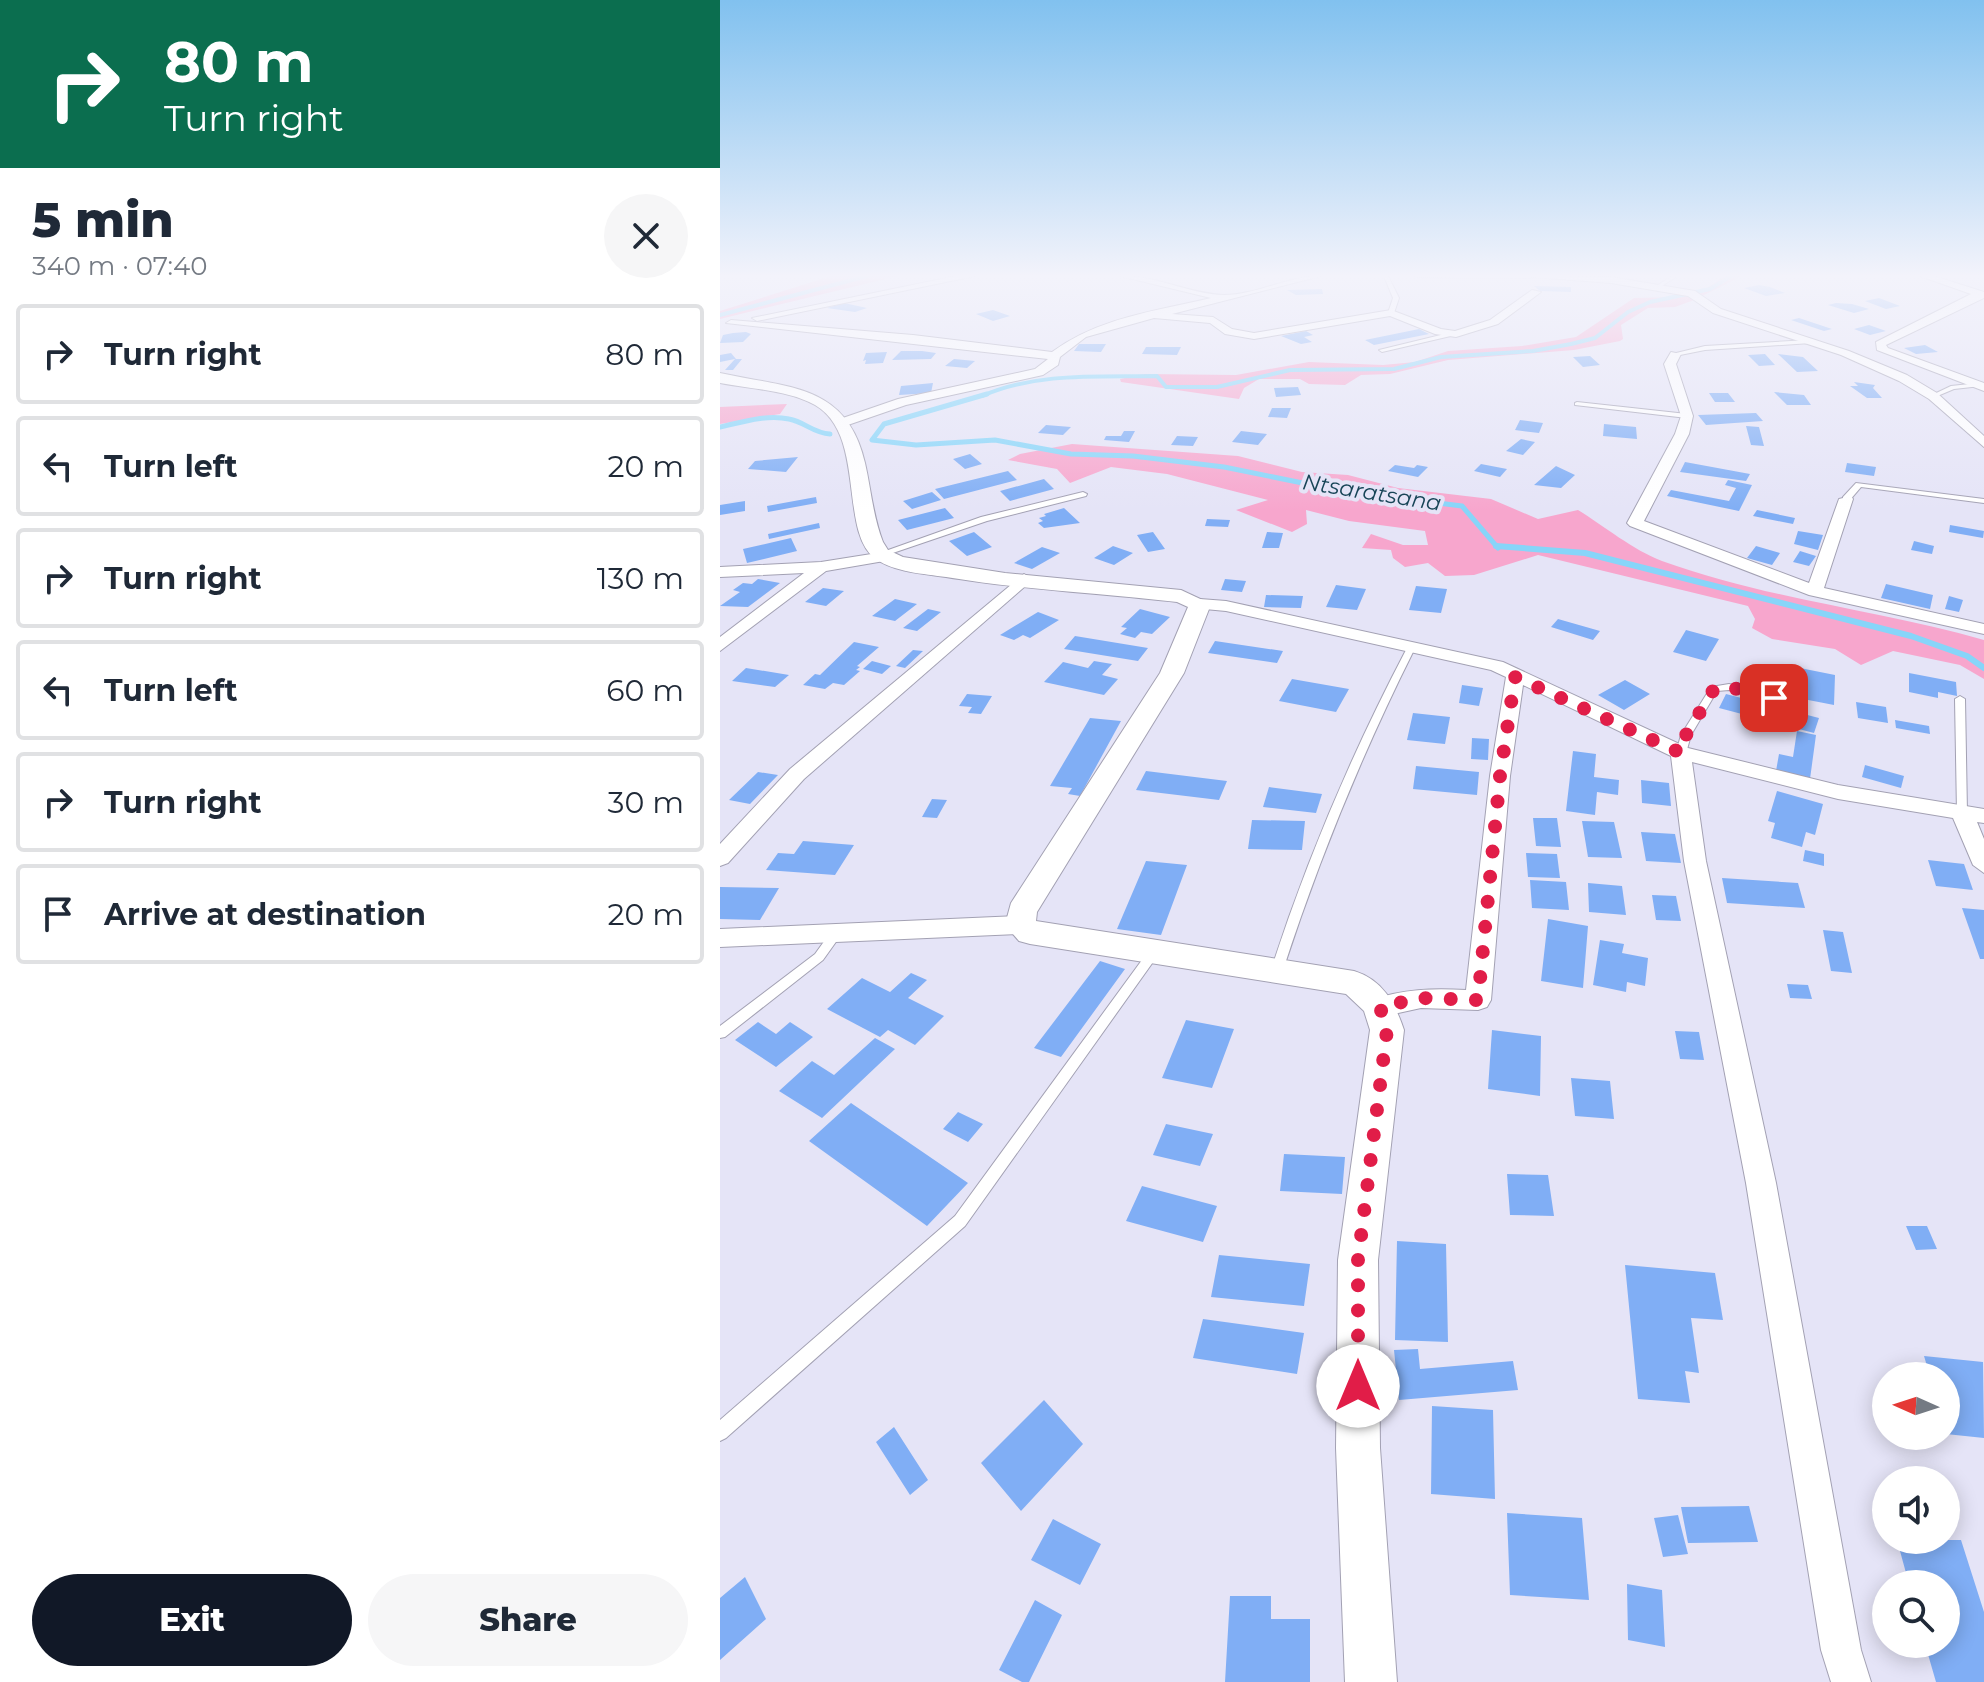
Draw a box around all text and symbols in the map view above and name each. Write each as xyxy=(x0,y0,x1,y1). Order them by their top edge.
text: 80 m xyxy=(164,28,314,96)
icon: right xyxy=(32,32,136,136)
text: Turn right xyxy=(164,96,344,140)
text: 5 min xyxy=(32,191,174,249)
button: close xyxy=(604,194,688,278)
text: 340 m · 07:40 xyxy=(32,250,207,282)
icon: right xyxy=(36,332,80,376)
text: Turn right xyxy=(104,336,261,373)
text: 80 m xyxy=(605,336,684,373)
icon: left xyxy=(36,444,80,488)
text: Turn left xyxy=(104,448,237,485)
text: 20 m xyxy=(607,448,684,485)
water label: Ntsaratsana xyxy=(1300,468,1443,517)
icon: right xyxy=(36,556,80,600)
text: Turn right xyxy=(104,560,261,597)
text: 130 m xyxy=(597,560,684,597)
pin xyxy=(1740,664,1808,732)
icon: left xyxy=(36,668,80,712)
text: Turn left xyxy=(104,672,237,709)
text: 60 m xyxy=(606,672,684,709)
icon: arrive xyxy=(1752,676,1796,720)
icon: right xyxy=(36,780,80,824)
text: Turn right xyxy=(104,784,261,821)
text: 30 m xyxy=(608,784,684,821)
icon: arrive xyxy=(36,892,80,936)
text: Arrive at destination xyxy=(104,896,426,933)
text: 20 m xyxy=(607,896,684,933)
position arrow xyxy=(1316,1344,1400,1428)
north arrow xyxy=(1872,1362,1960,1450)
map controls xyxy=(1872,1362,1960,1658)
button: sound xyxy=(1872,1466,1960,1554)
button: search xyxy=(1872,1570,1960,1658)
button: Exit xyxy=(32,1574,352,1666)
button: Share xyxy=(368,1574,688,1666)

